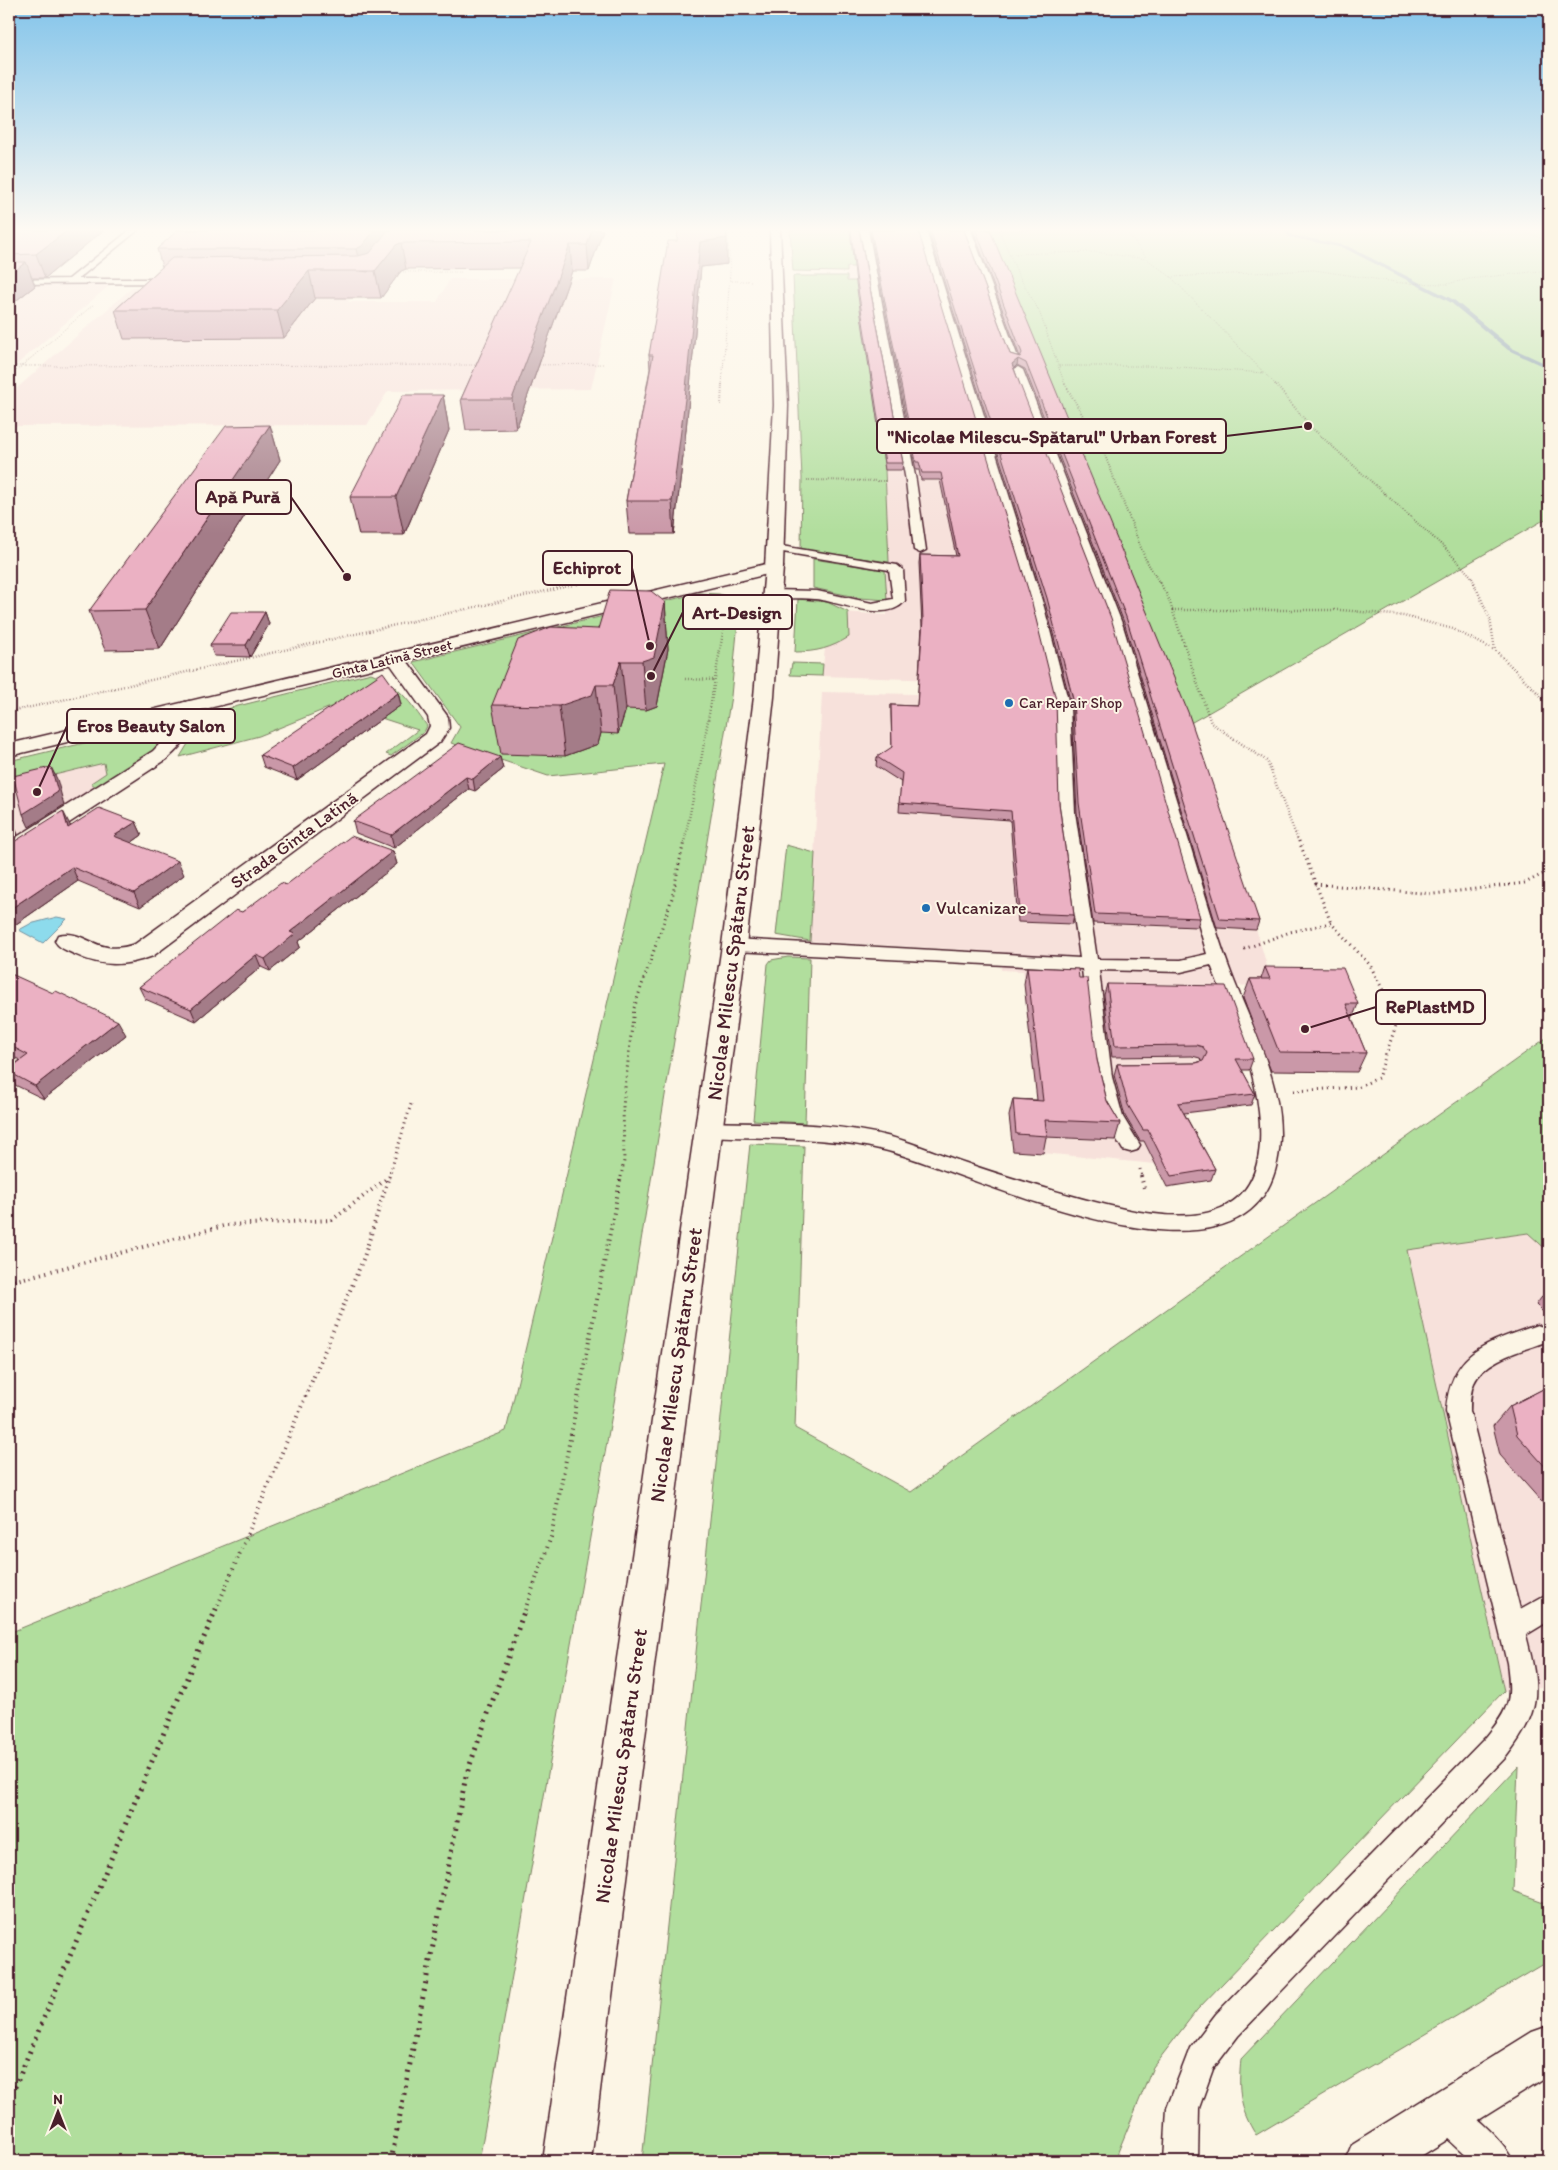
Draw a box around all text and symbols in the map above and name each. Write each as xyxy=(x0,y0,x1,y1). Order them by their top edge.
callout: "Nicolae Milescu-Spătarul" Urban Forest xyxy=(877,419,1226,453)
text: "Nicolae Milescu-Spătarul" Urban Forest xyxy=(887,425,1217,448)
callout: Apă Pură xyxy=(196,480,291,514)
text: Apă Pură xyxy=(205,485,281,508)
callout: Echiprot xyxy=(543,551,632,585)
text: Echiprot xyxy=(553,556,622,579)
callout: Art-Design xyxy=(683,595,792,629)
text: Art-Design xyxy=(691,601,783,624)
street label: Ginta Latină Street xyxy=(330,635,454,683)
place label: Car Repair Shop xyxy=(1019,694,1122,712)
marker: Car Repair Shop xyxy=(1003,697,1015,709)
callout: Eros Beauty Salon xyxy=(67,709,235,743)
text: Eros Beauty Salon xyxy=(77,714,225,737)
street label: Strada Ginta Latină xyxy=(226,786,362,894)
street label: Nicolae Milescu Spătaru Street xyxy=(701,824,760,1102)
place label: Vulcanizare xyxy=(936,897,1027,919)
marker: Vulcanizare xyxy=(920,902,932,914)
callout: RePlastMD xyxy=(1376,990,1485,1024)
text: RePlastMD xyxy=(1386,995,1475,1018)
street label: Nicolae Milescu Spătaru Street xyxy=(644,1226,707,1504)
street label: Nicolae Milescu Spătaru Street xyxy=(589,1627,652,1905)
north arrow xyxy=(32,2088,82,2138)
text: N xyxy=(53,2091,63,2108)

